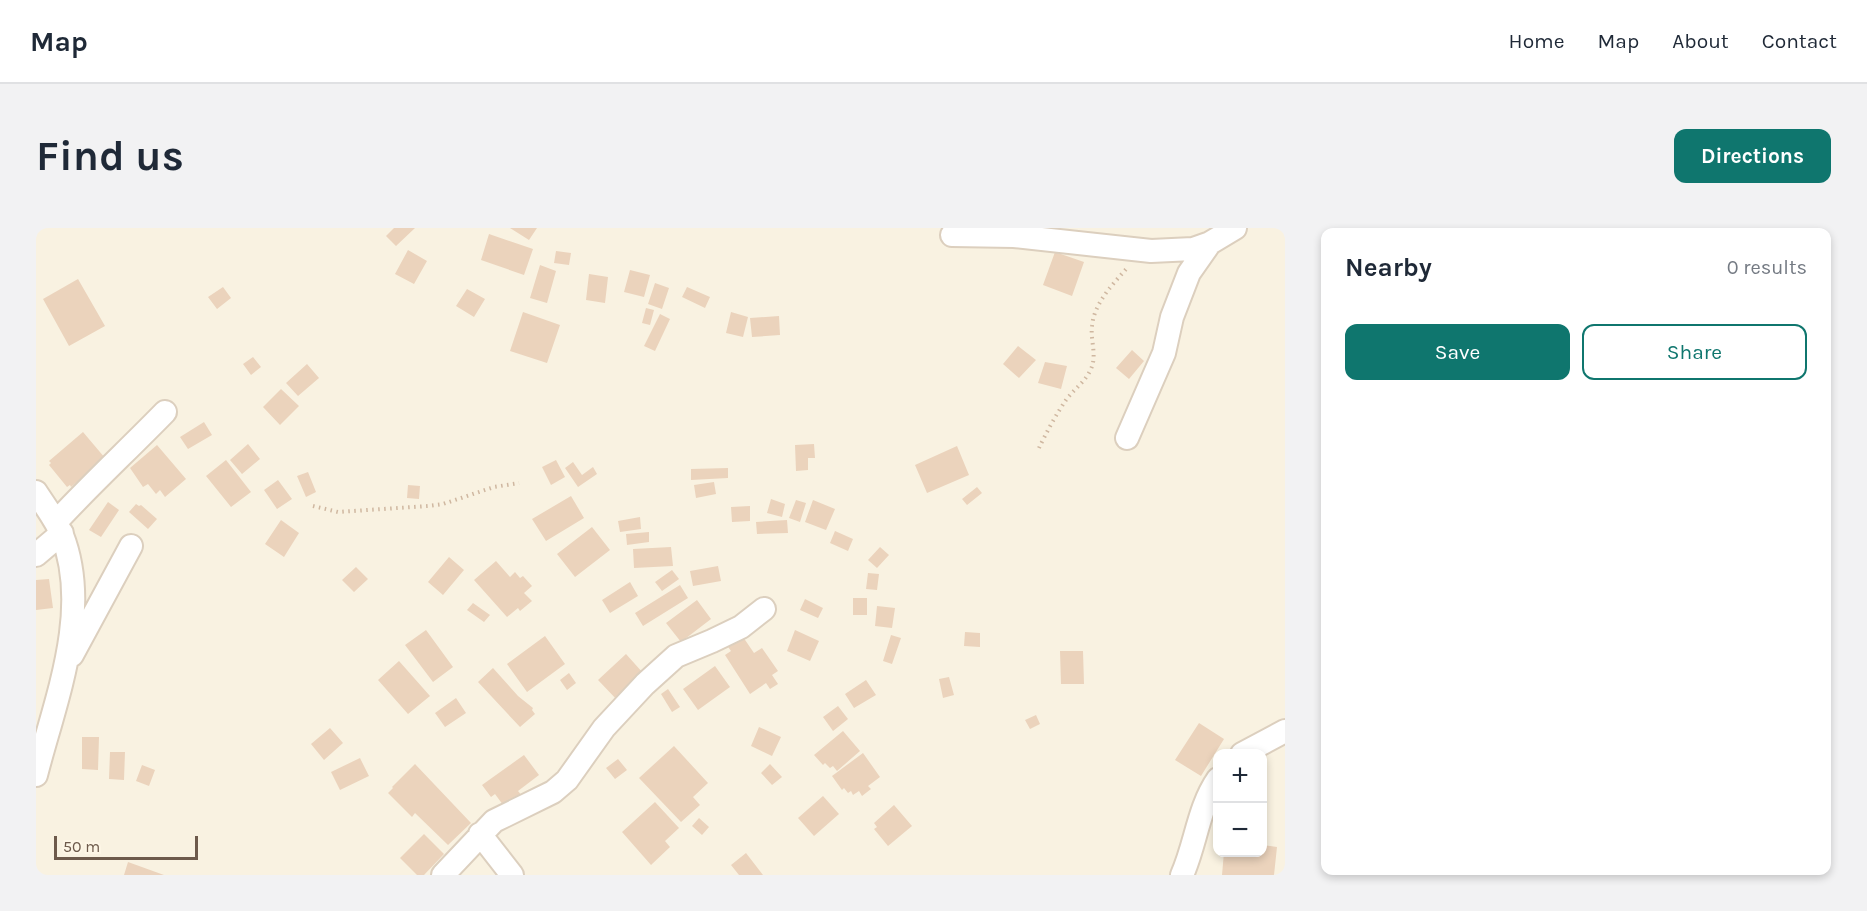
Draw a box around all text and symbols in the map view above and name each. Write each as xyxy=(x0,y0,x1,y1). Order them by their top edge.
text: Map xyxy=(30,25,88,58)
text: Home xyxy=(1509,29,1565,53)
text: Map xyxy=(1598,29,1639,53)
text: About xyxy=(1672,29,1729,53)
text: Contact xyxy=(1762,29,1837,53)
button: Directions xyxy=(1674,129,1831,183)
text: Find us xyxy=(36,131,184,181)
text: Nearby xyxy=(1345,252,1432,283)
text: 0 results xyxy=(1727,256,1807,279)
button: Save xyxy=(1345,324,1570,380)
button: Share xyxy=(1582,324,1807,380)
map controls xyxy=(1213,749,1267,857)
button: + xyxy=(1213,749,1267,803)
button: − xyxy=(1213,803,1267,857)
scale bar xyxy=(54,833,198,860)
text: 50 m xyxy=(63,837,100,856)

